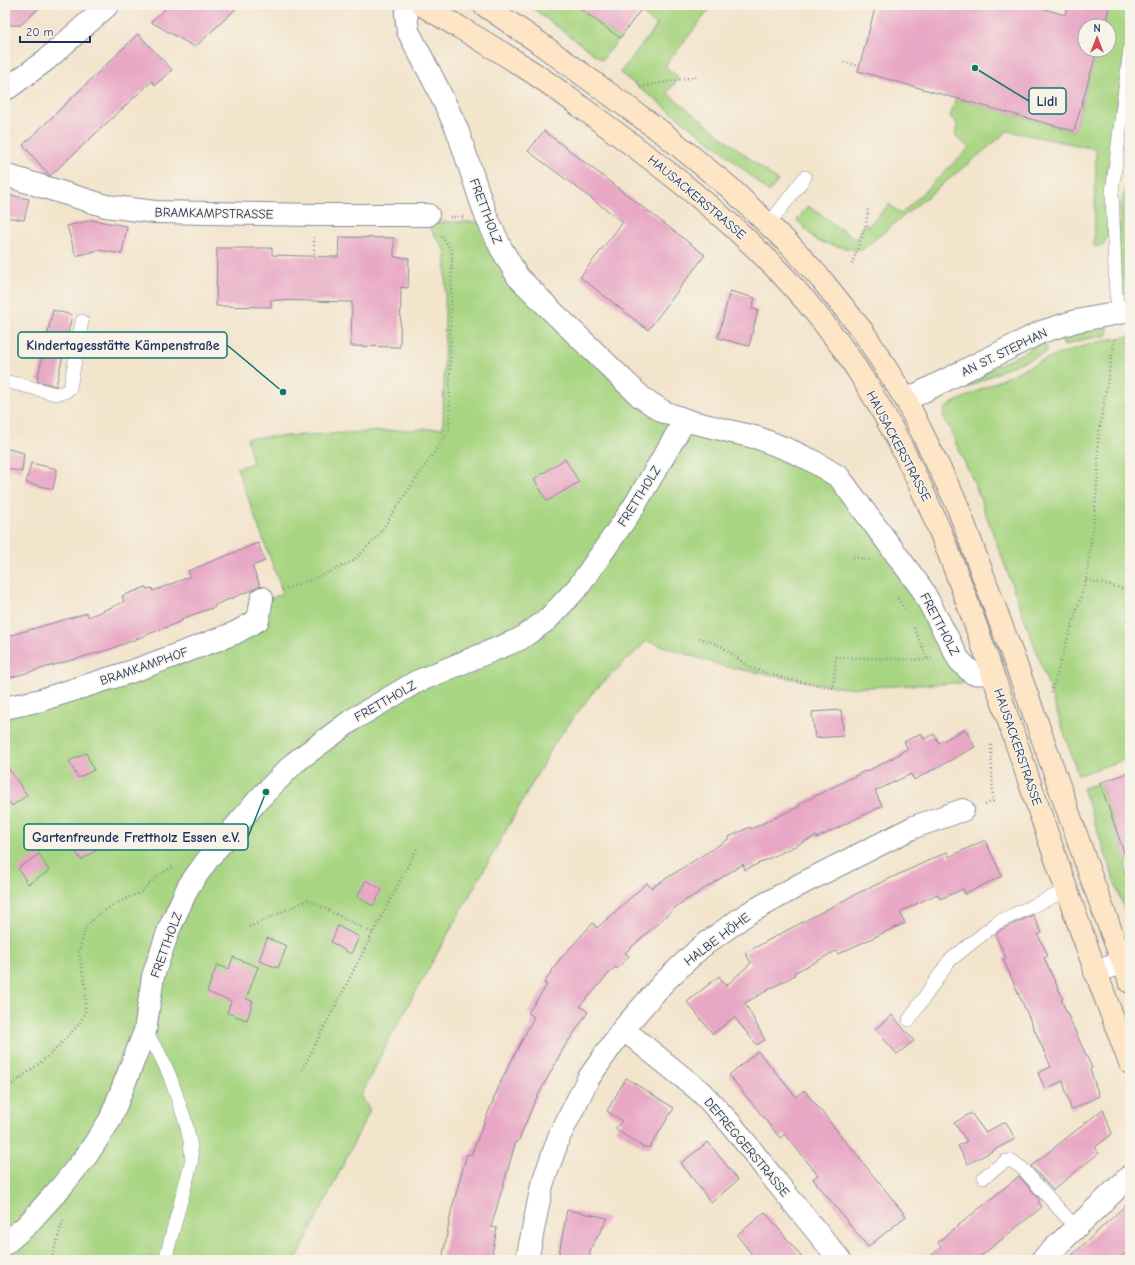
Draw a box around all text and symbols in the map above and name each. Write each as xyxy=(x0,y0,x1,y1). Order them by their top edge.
scale bar xyxy=(20,18,90,44)
north arrow xyxy=(1077,18,1117,58)
text: N xyxy=(1093,22,1101,35)
text: 20 m xyxy=(26,25,54,39)
callout: Lidl xyxy=(1029,88,1066,114)
text: Lidl xyxy=(1036,93,1058,110)
street label: HAUSACKERSTRASSE xyxy=(645,152,749,242)
street label: FRETTHOLZ xyxy=(467,176,505,246)
street label: BRAMKAMPSTRASSE xyxy=(155,204,274,222)
street label: AN ST. STEPHAN xyxy=(958,325,1050,379)
callout: Kindertagesstätte Kämpenstraße xyxy=(18,332,227,358)
text: Kindertagesstätte Kämpenstraße xyxy=(26,337,220,354)
street label: HAUSACKERSTRASSE xyxy=(864,388,935,504)
street label: FRETTHOLZ xyxy=(614,463,664,529)
street label: FRETTHOLZ xyxy=(917,590,963,658)
street label: BRAMKAMPHOF xyxy=(98,644,191,688)
street label: FRETTHOLZ xyxy=(351,677,419,725)
street label: HAUSACKERSTRASSE xyxy=(991,686,1045,808)
callout: Gartenfreunde Frettholz Essen e.V. xyxy=(24,824,248,850)
text: Gartenfreunde Frettholz Essen e.V. xyxy=(32,829,240,846)
street label: HALBE HÖHE xyxy=(680,908,753,969)
street label: FRETTHOLZ xyxy=(147,910,185,980)
street label: DEFREGGERSTRASSE xyxy=(701,1094,793,1200)

